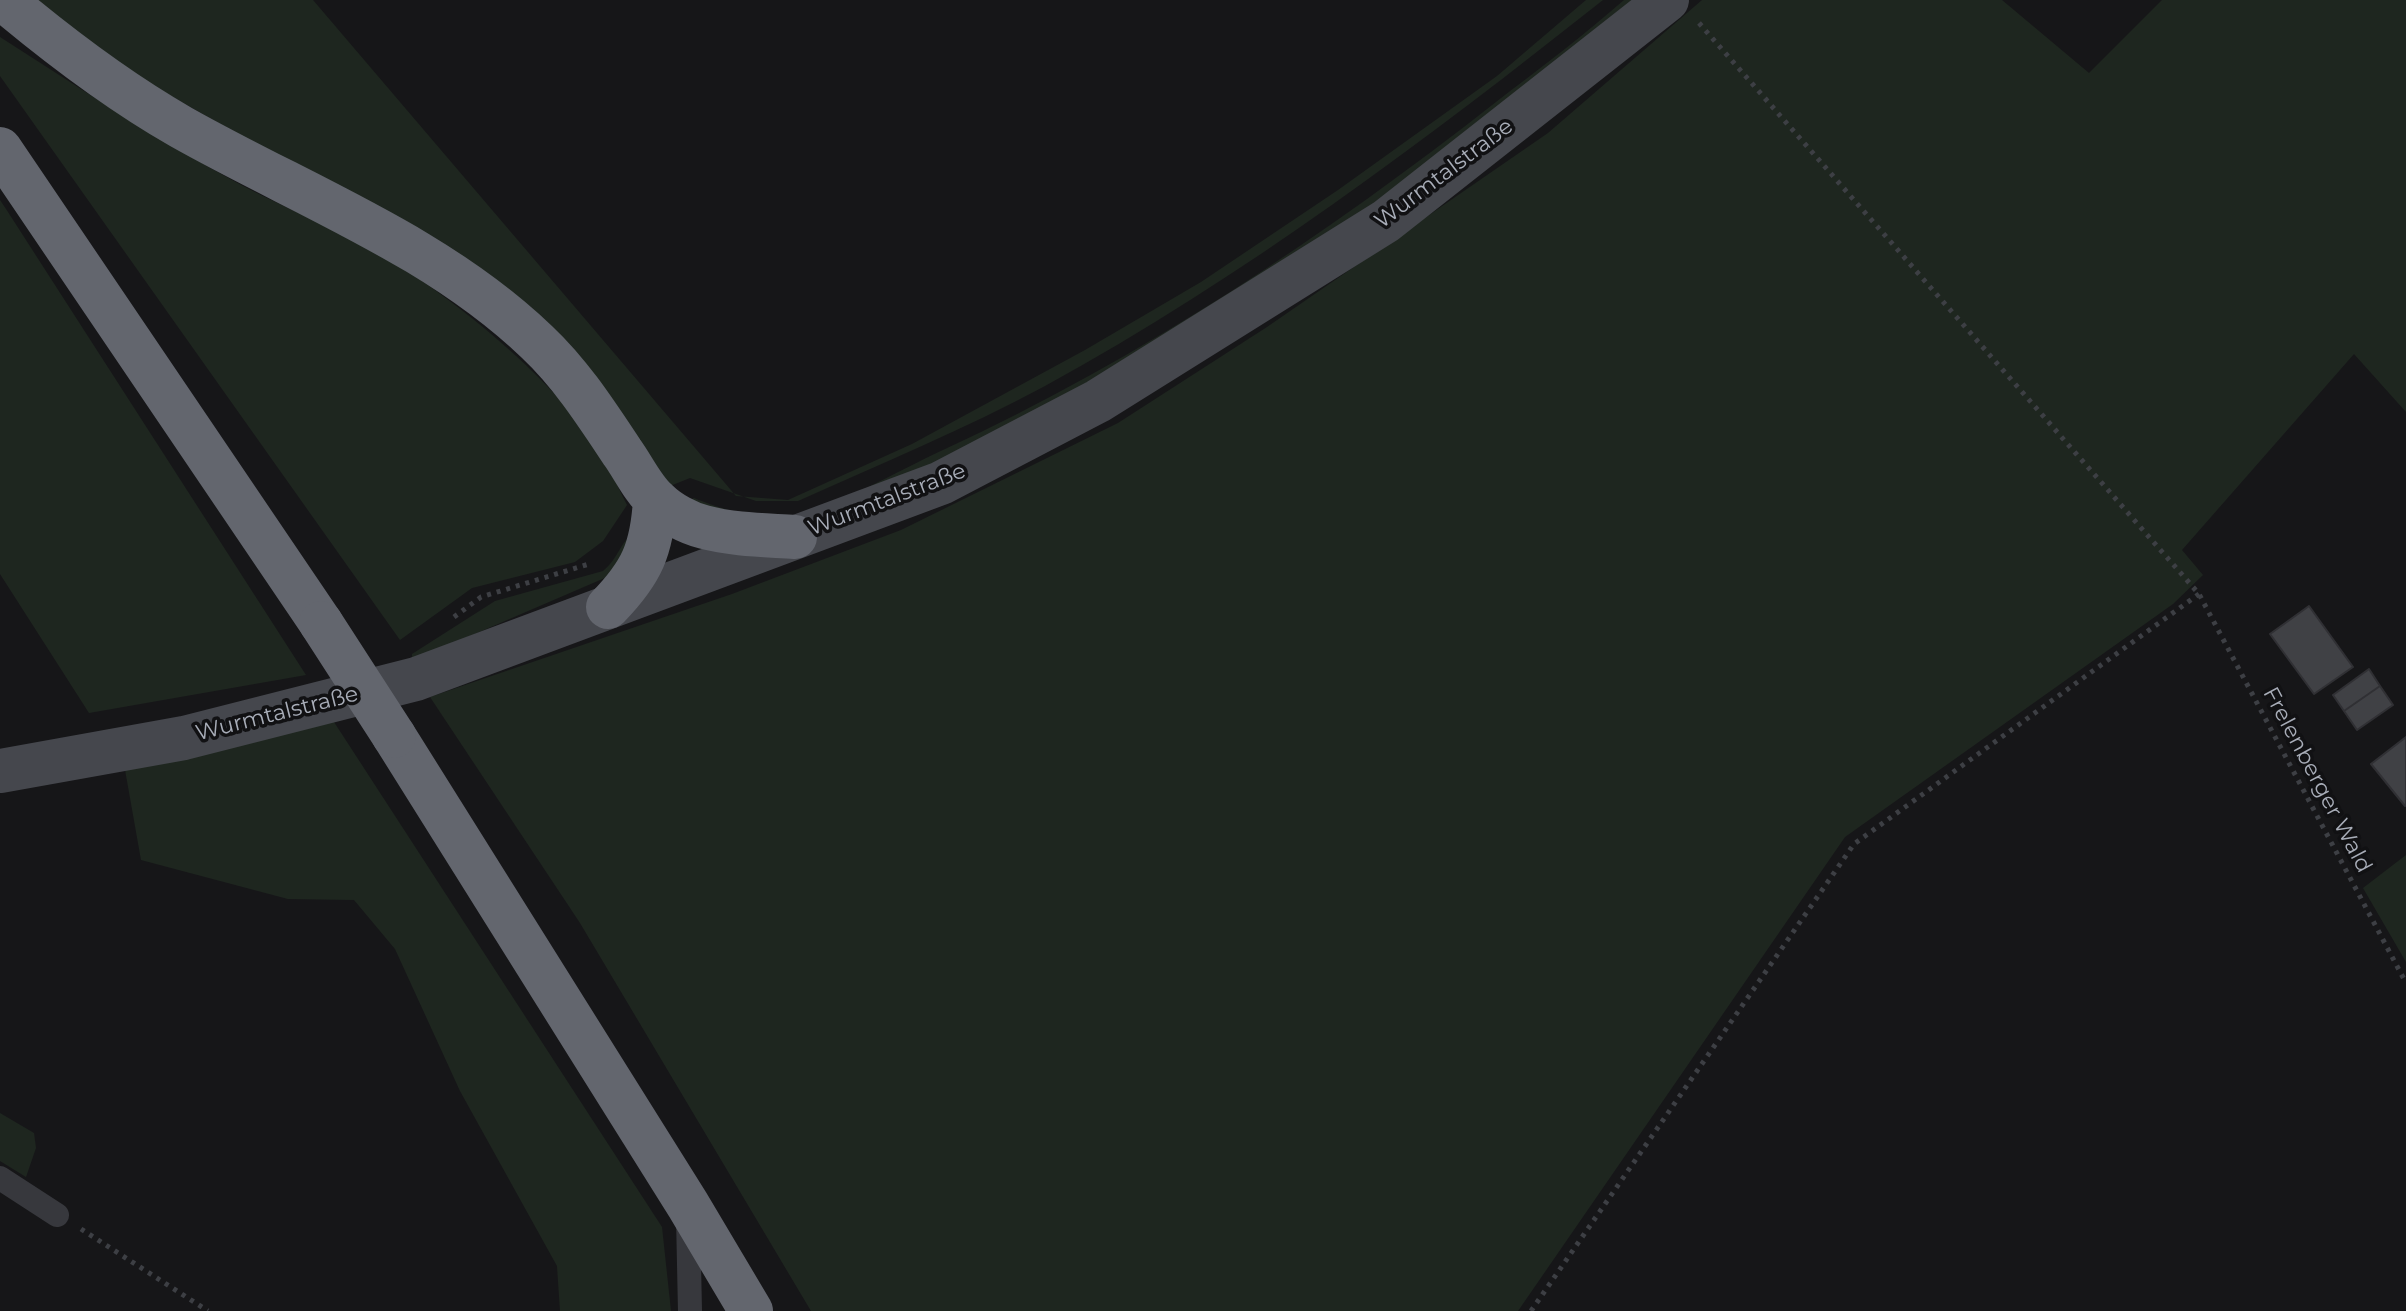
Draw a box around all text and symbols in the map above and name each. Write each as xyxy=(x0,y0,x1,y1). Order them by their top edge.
street label: Wurmtalstraße xyxy=(1370,113,1518,235)
street label: Wurmtalstraße xyxy=(805,458,969,542)
street label: Wurmtalstraße xyxy=(193,681,361,747)
street label: Frelenberger Wald xyxy=(2257,683,2377,877)

